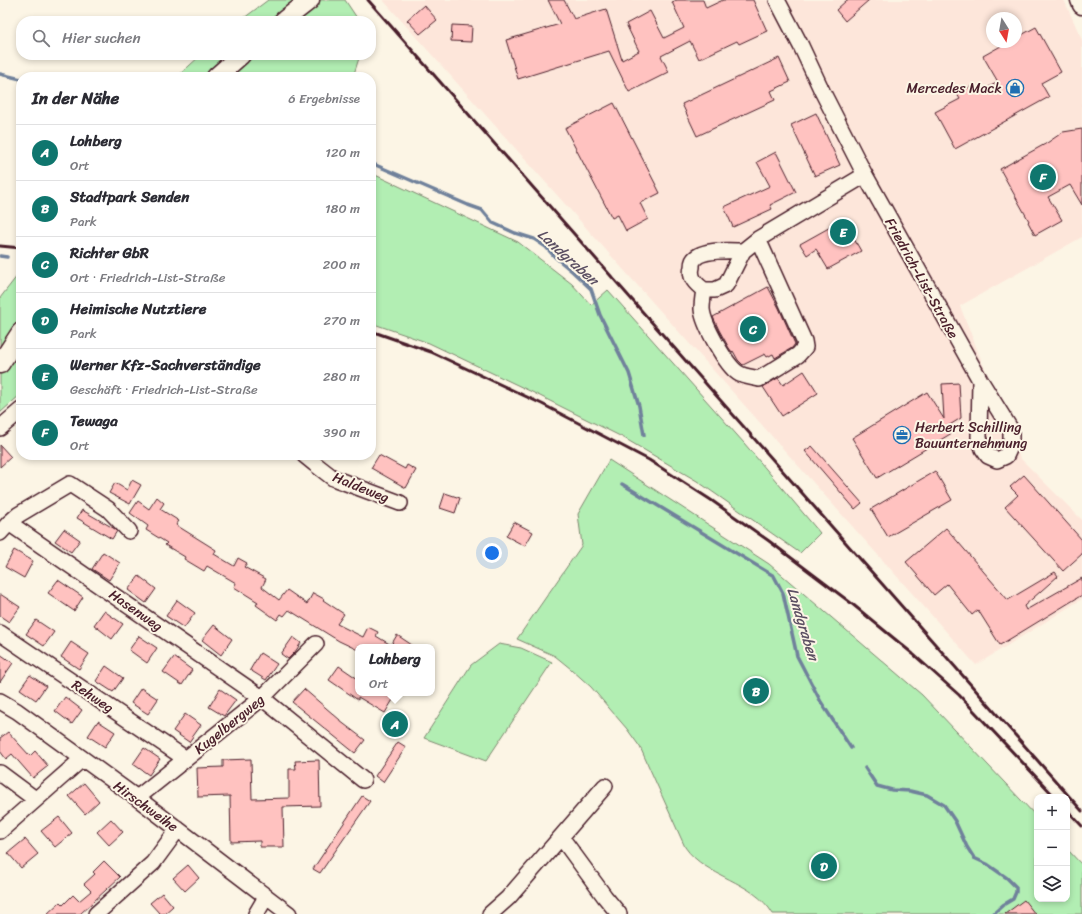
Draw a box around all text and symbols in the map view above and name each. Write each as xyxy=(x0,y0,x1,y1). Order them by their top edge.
north arrow xyxy=(986,12,1022,48)
search box xyxy=(16,16,376,60)
text: Hier suchen xyxy=(62,25,141,51)
icon: search xyxy=(30,27,52,49)
place label: Mercedes Mack xyxy=(906,76,1002,101)
shop icon: Mercedes Mack xyxy=(1005,78,1025,98)
text: In der Nähe xyxy=(32,83,119,113)
text: 6 Ergebnisse xyxy=(288,87,360,110)
text: Lohberg xyxy=(70,128,122,154)
text: A xyxy=(41,141,49,164)
text: 120 m xyxy=(325,141,360,164)
text: Ort xyxy=(70,154,89,177)
pin: F xyxy=(1030,162,1056,192)
text: Stadtpark Senden xyxy=(70,184,189,210)
text: B xyxy=(41,197,49,220)
text: 180 m xyxy=(325,197,360,220)
text: Park xyxy=(70,210,97,233)
street label: Friedrich-List-Straße xyxy=(878,213,965,344)
pin: E xyxy=(830,217,856,247)
water label: Landgraben xyxy=(531,222,606,293)
text: Richter GbR xyxy=(70,240,149,266)
text: C xyxy=(41,253,49,276)
text: 200 m xyxy=(323,253,360,276)
text: Ort · Friedrich-List-Straße xyxy=(70,266,225,289)
text: Heimische Nutztiere xyxy=(70,296,206,322)
text: D xyxy=(41,309,49,332)
text: 270 m xyxy=(323,309,360,332)
pin: C xyxy=(740,314,766,344)
text: Park xyxy=(70,322,97,345)
text: Werner Kfz-Sachverständige xyxy=(70,352,261,378)
text: E xyxy=(41,365,49,388)
text: 280 m xyxy=(323,365,360,388)
text: Geschäft · Friedrich-List-Straße xyxy=(70,378,258,401)
text: Tewaga xyxy=(70,408,118,434)
place label: Herbert Schilling Bauunternehmung xyxy=(915,415,1027,456)
text: F xyxy=(41,421,49,444)
text: 390 m xyxy=(323,421,360,444)
office icon: Herbert Schilling Bauunternehmung xyxy=(892,425,912,445)
text: Ort xyxy=(70,434,89,457)
street label: Haldeweg xyxy=(329,465,393,510)
your location xyxy=(482,543,502,563)
street label: Hasenweg xyxy=(103,582,168,638)
water label: Landgraben xyxy=(780,584,827,665)
popup xyxy=(355,644,435,696)
text: Lohberg xyxy=(369,646,421,672)
text: Ort xyxy=(369,672,389,695)
street label: Rehweg xyxy=(66,673,119,720)
pin: B xyxy=(743,676,769,706)
street label: Kugelbergweg xyxy=(188,688,270,761)
pin: A xyxy=(382,709,408,739)
street label: Hirschweihe xyxy=(108,774,184,839)
map controls xyxy=(1034,794,1070,902)
button: + xyxy=(1034,794,1070,830)
button: − xyxy=(1034,830,1070,866)
pin: D xyxy=(811,851,837,881)
button: layers xyxy=(1034,866,1070,902)

